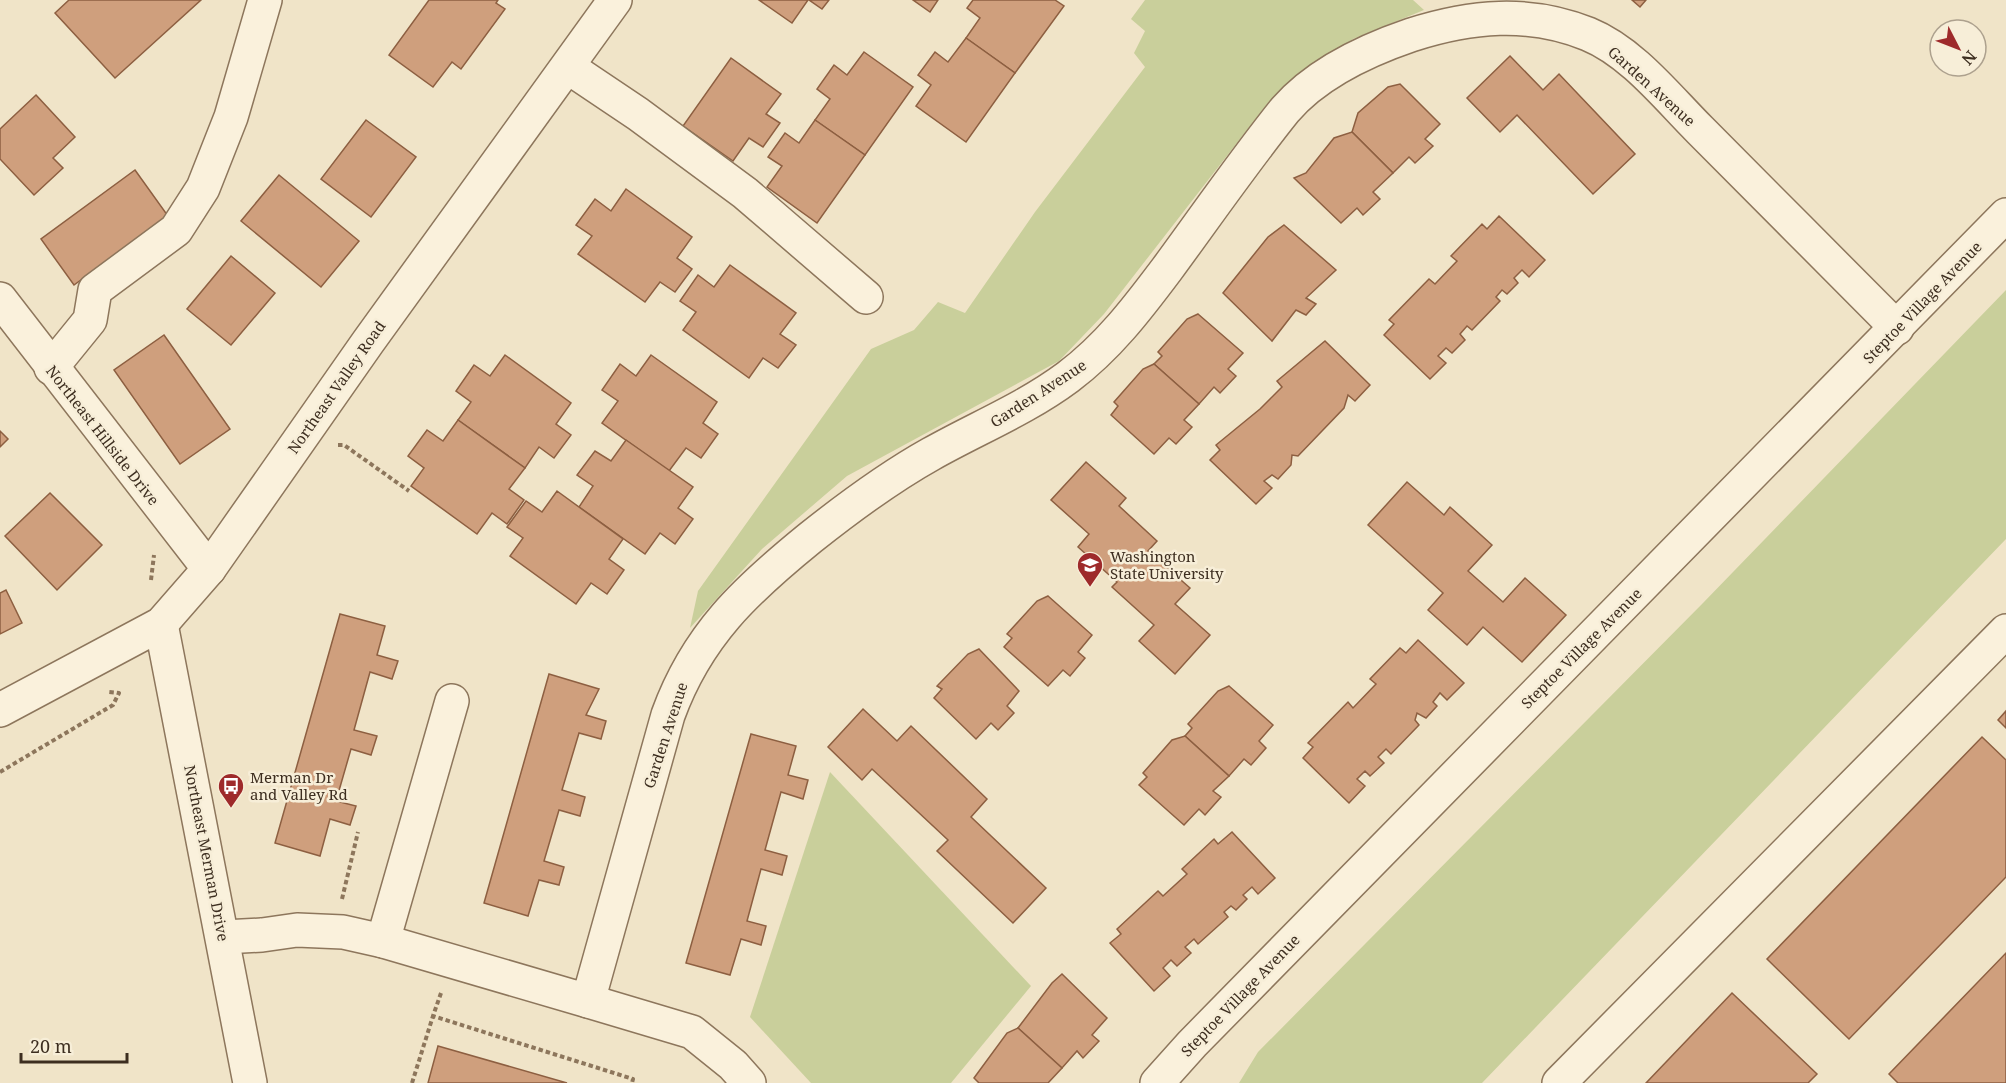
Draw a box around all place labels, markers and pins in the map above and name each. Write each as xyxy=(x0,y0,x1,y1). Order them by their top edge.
place label: Washington State University xyxy=(1110,546,1224,583)
school or university icon: Washington State University xyxy=(1075,550,1105,588)
place label: Merman Dr and Valley Rd xyxy=(250,767,348,804)
bus stop icon: Merman Dr and Valley Rd xyxy=(216,771,246,809)

